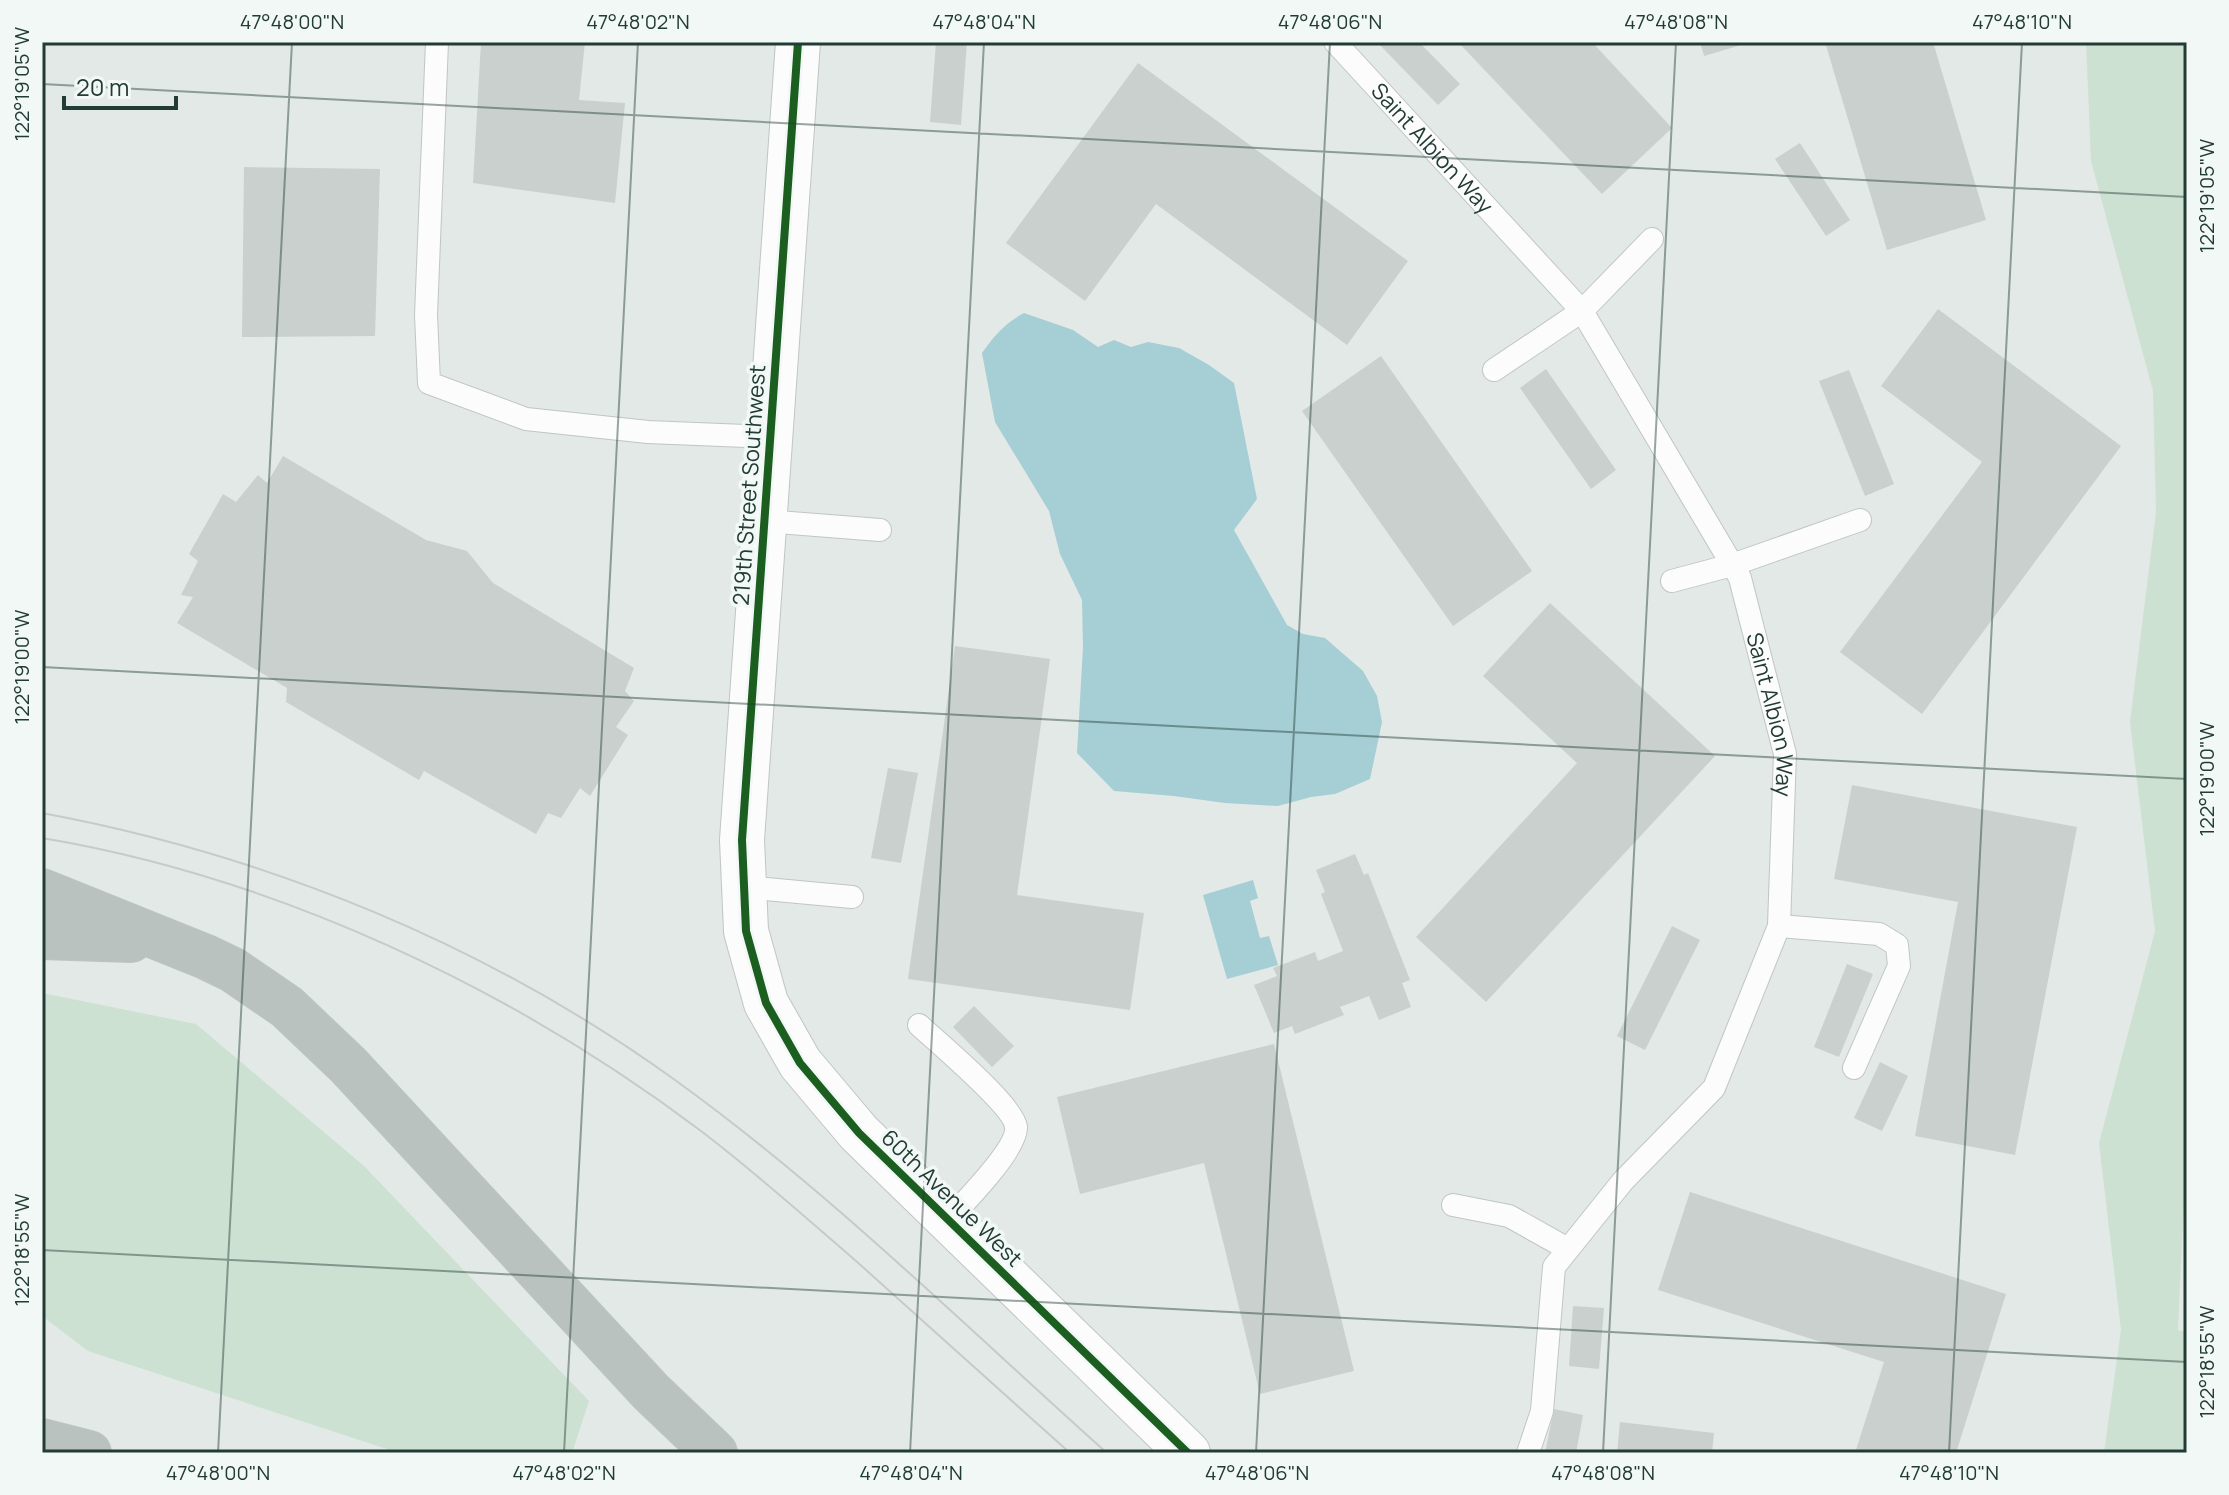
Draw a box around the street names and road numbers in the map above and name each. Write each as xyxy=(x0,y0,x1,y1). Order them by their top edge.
street label: Saint Albion Way xyxy=(1365,76,1500,220)
street label: 219th Street Southwest xyxy=(726,363,772,606)
street label: Saint Albion Way xyxy=(1740,629,1800,798)
street label: 60th Avenue West xyxy=(875,1123,1029,1273)

